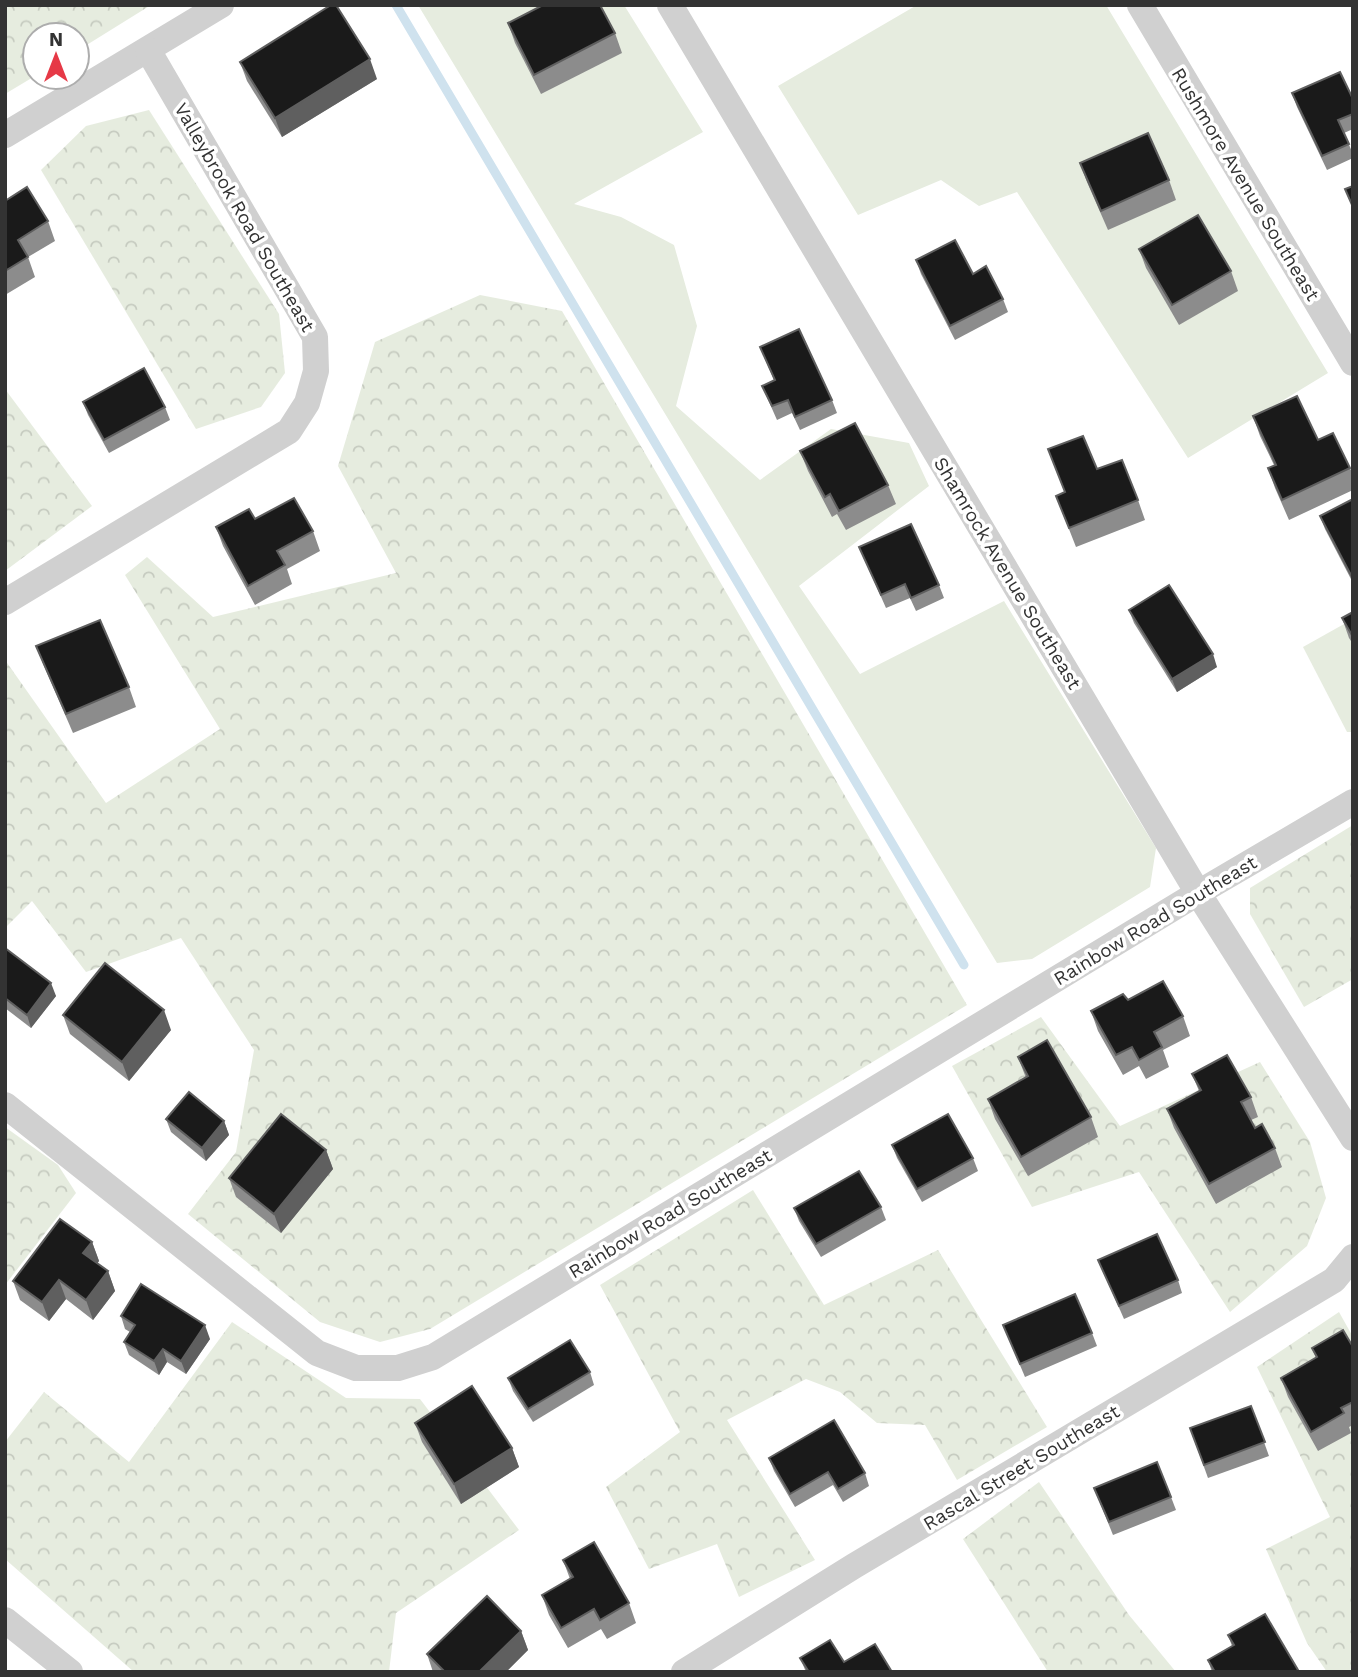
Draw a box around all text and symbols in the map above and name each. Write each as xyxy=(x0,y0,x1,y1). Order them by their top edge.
north arrow xyxy=(21,21,91,91)
text: N xyxy=(49,28,63,51)
street label: Rushmore Avenue Southeast xyxy=(1167,63,1324,305)
street label: Valleybrook Road Southeast xyxy=(169,99,320,336)
street label: Shamrock Avenue Southeast xyxy=(929,453,1086,694)
street label: Rainbow Road Southeast xyxy=(1050,851,1261,990)
street label: Rainbow Road Southeast xyxy=(565,1144,776,1283)
street label: Rascal Street Southeast xyxy=(919,1400,1124,1535)

